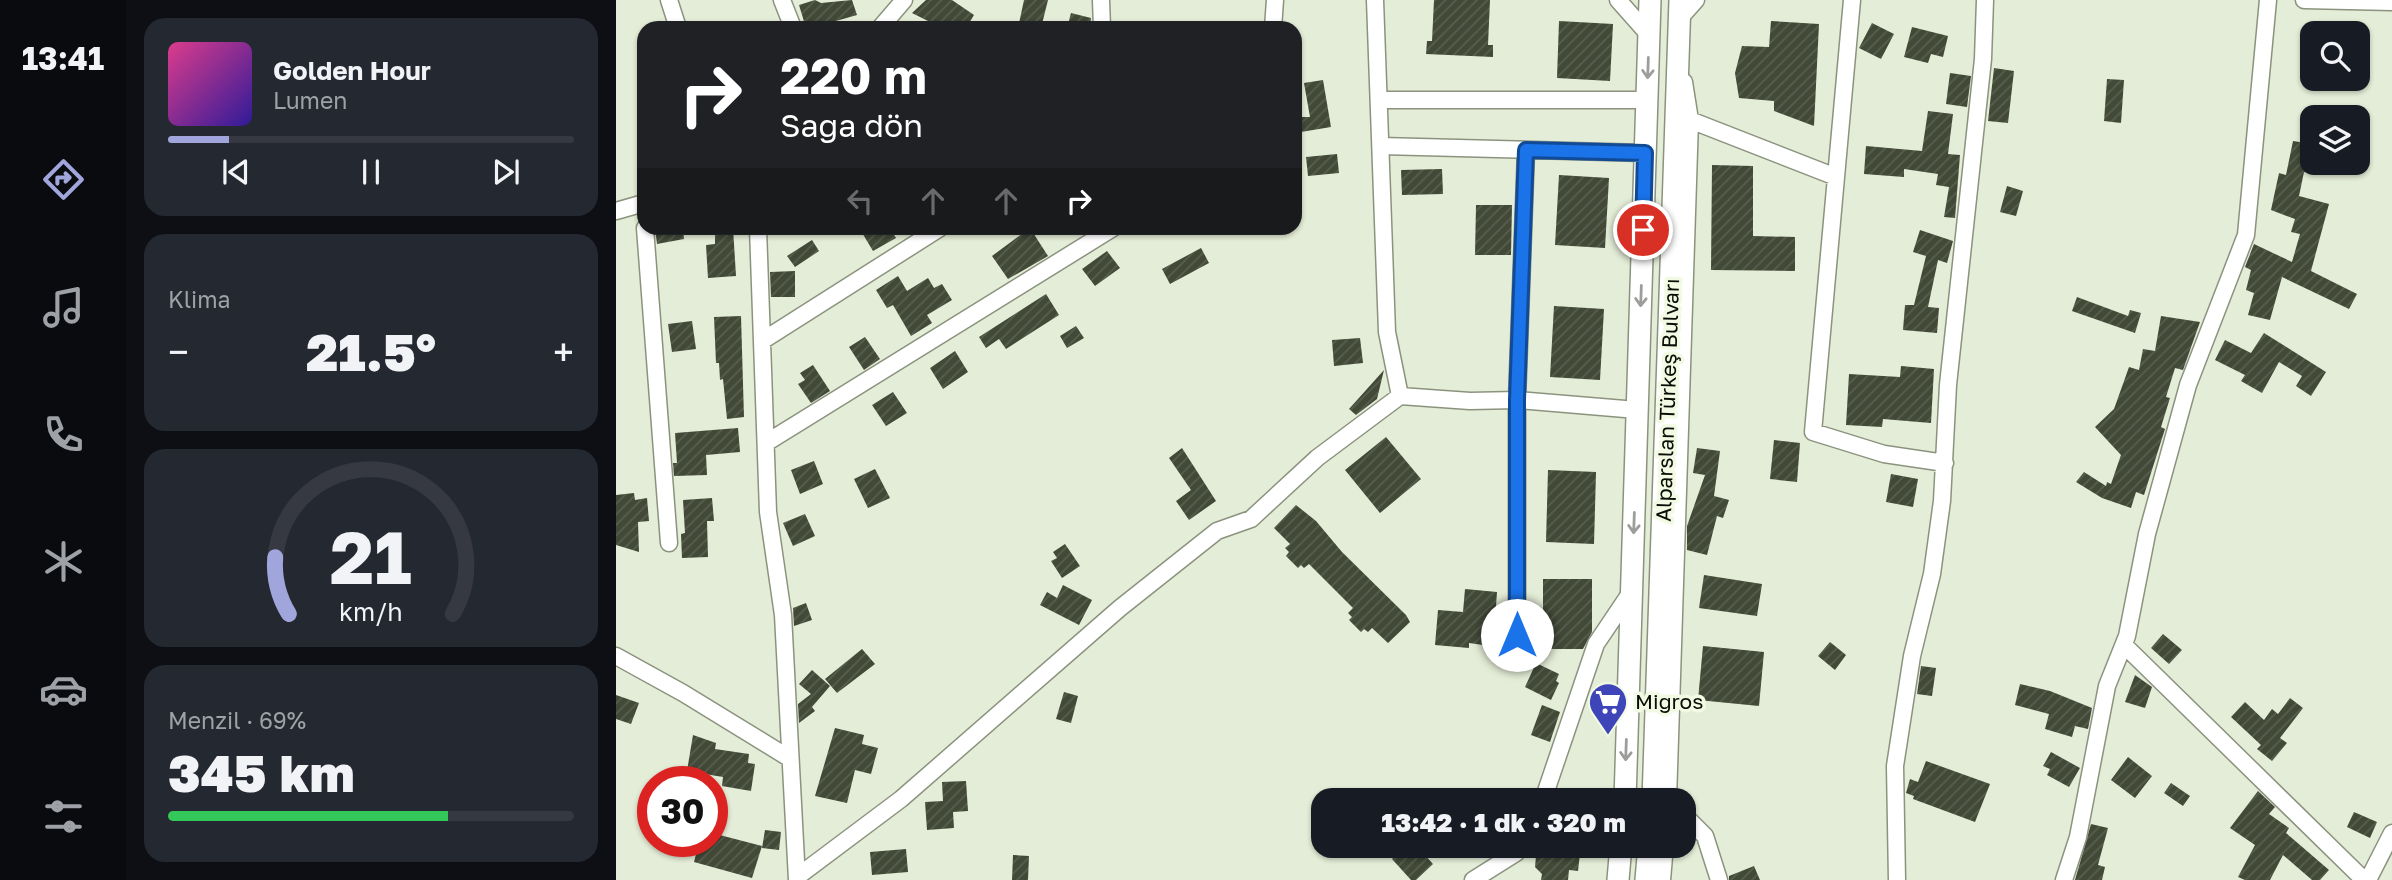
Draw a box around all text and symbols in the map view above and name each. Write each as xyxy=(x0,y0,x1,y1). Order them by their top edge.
map controls xyxy=(2300,21,2370,175)
button: search xyxy=(2300,21,2370,91)
text: 13:41 xyxy=(22,39,104,77)
text: 220 m xyxy=(780,46,927,105)
icon: right xyxy=(665,49,756,140)
text: Golden Hour xyxy=(273,55,431,86)
one-way arrow xyxy=(1641,56,1655,79)
text: Lumen xyxy=(273,86,347,114)
button: layers xyxy=(2300,105,2370,175)
text: Sağa dön xyxy=(780,106,923,144)
icon: previous xyxy=(217,153,255,191)
icon: pause xyxy=(352,153,390,191)
icon: next xyxy=(487,153,525,191)
icon: directions xyxy=(39,155,88,204)
icon: left xyxy=(841,182,879,220)
icon: ahead xyxy=(914,182,952,220)
icon: ahead xyxy=(987,182,1025,220)
icon: right xyxy=(1060,182,1098,220)
pin xyxy=(1613,200,1673,260)
icon: arrive xyxy=(1624,211,1662,249)
street label: Alparslan Türkeş Bulvarı xyxy=(1650,278,1684,522)
icon: music xyxy=(39,283,88,332)
one-way arrow xyxy=(1634,284,1647,307)
text: Klima xyxy=(168,285,231,313)
text: 21.5° xyxy=(306,320,436,382)
text: − xyxy=(168,329,189,374)
text: + xyxy=(553,329,574,374)
icon: phone xyxy=(39,410,88,459)
one-way arrow xyxy=(1627,511,1640,534)
text: 21 xyxy=(330,513,412,600)
icon: climate xyxy=(39,537,88,586)
text: km/h xyxy=(339,596,403,627)
position arrow xyxy=(1480,598,1554,672)
icon: car xyxy=(39,665,88,714)
supermarket icon: Migros xyxy=(1587,681,1629,736)
place label: Migros xyxy=(1635,688,1703,714)
text: Menzil · 69% xyxy=(168,706,306,734)
one-way arrow xyxy=(1620,739,1633,762)
text: 345 km xyxy=(168,741,355,803)
speed limit sign: 30 xyxy=(637,766,728,857)
icon: filters xyxy=(39,792,88,841)
text: 13:42 · 1 dk · 320 m xyxy=(1381,807,1626,838)

